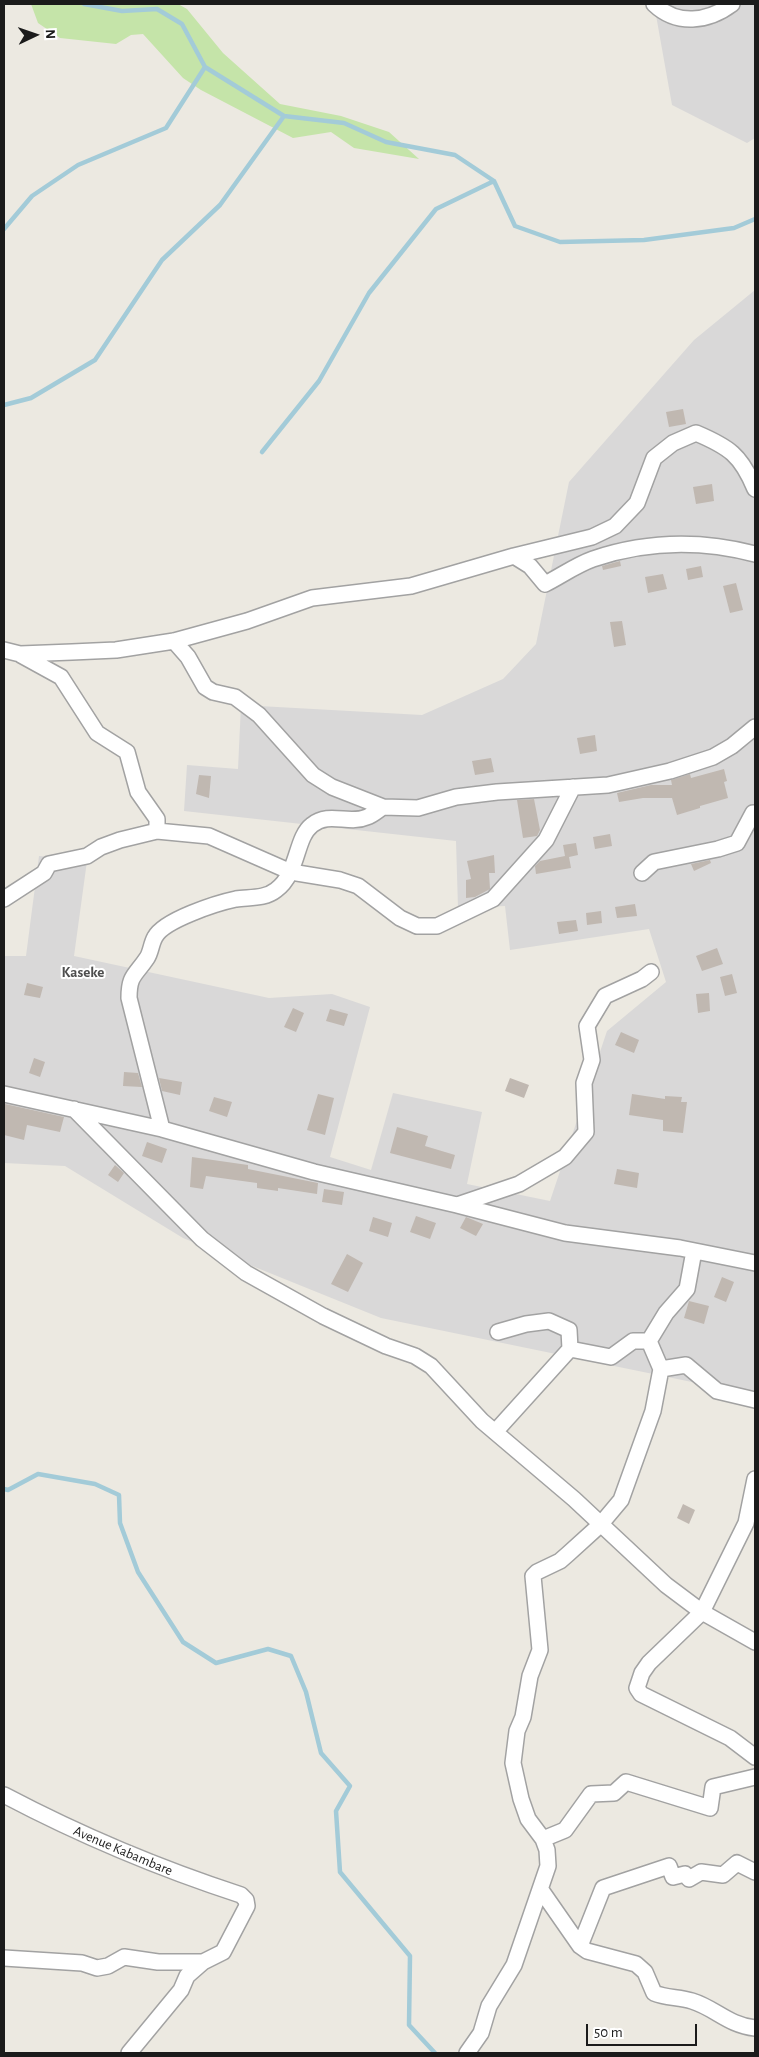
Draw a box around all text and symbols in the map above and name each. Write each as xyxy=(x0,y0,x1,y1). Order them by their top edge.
north arrow xyxy=(10,10,60,60)
text: N xyxy=(43,29,57,39)
district label: Kaseke xyxy=(62,963,104,981)
street label: Avenue Kabambare xyxy=(71,1822,175,1880)
scale bar xyxy=(589,2014,700,2046)
text: 50 m xyxy=(594,2025,623,2040)

